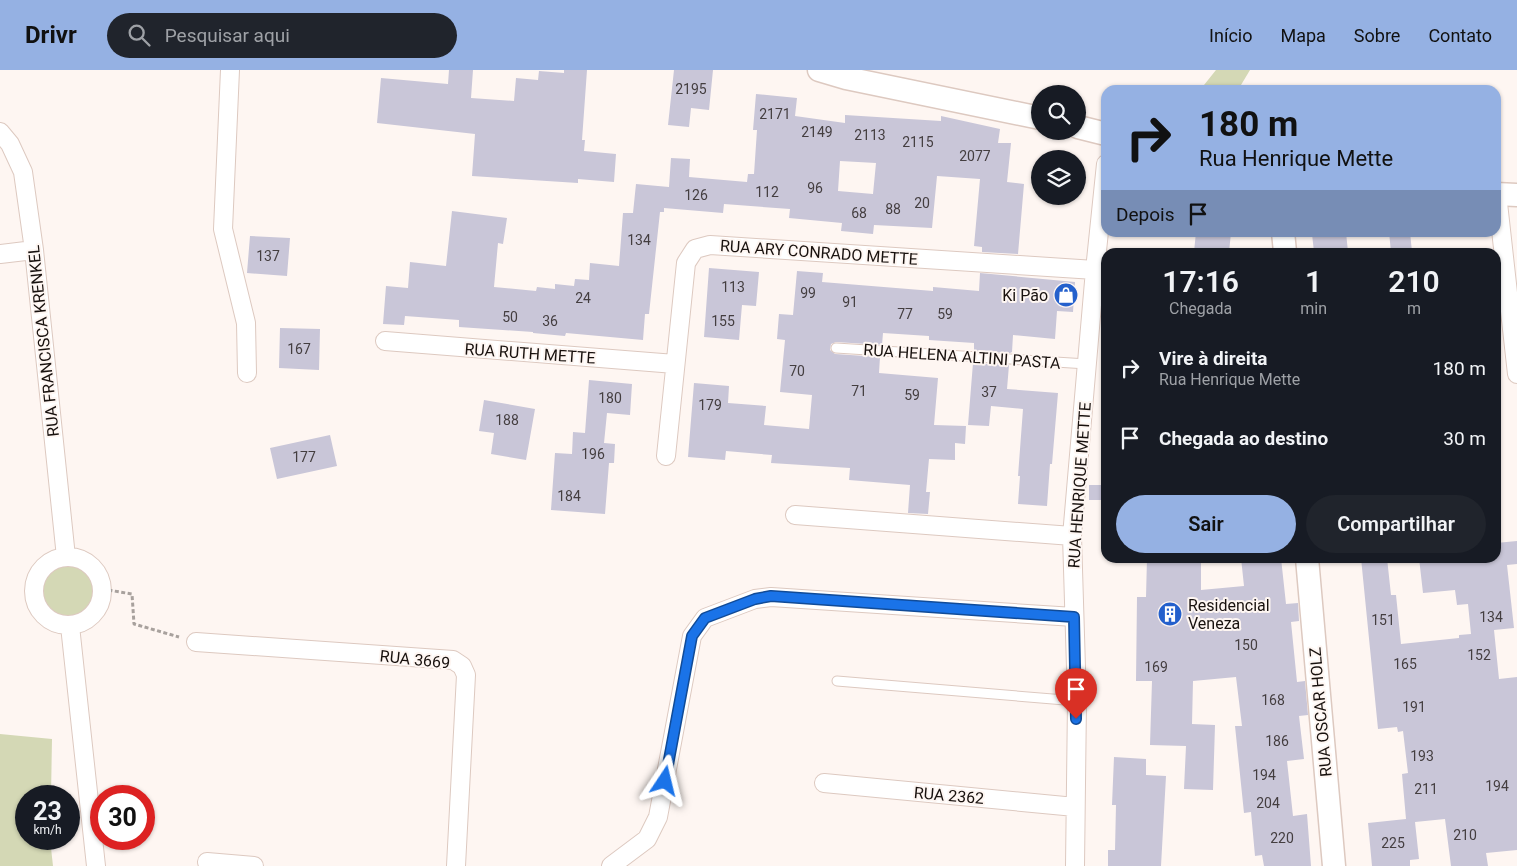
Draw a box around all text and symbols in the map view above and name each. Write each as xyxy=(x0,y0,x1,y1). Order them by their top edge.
search box xyxy=(107,13,457,58)
text: Drivr xyxy=(25,21,77,49)
icon: search xyxy=(125,21,153,49)
text: Pesquisar aqui xyxy=(165,24,290,47)
text: Início xyxy=(1209,25,1252,46)
text: Mapa xyxy=(1280,25,1326,46)
text: Sobre xyxy=(1354,25,1400,46)
text: Contato xyxy=(1428,25,1492,46)
house number: 2195 xyxy=(675,81,707,97)
map controls xyxy=(1031,85,1086,205)
button: search xyxy=(1031,85,1086,140)
text: 180 m xyxy=(1199,104,1298,145)
icon: right xyxy=(1116,105,1181,170)
house number: 2171 xyxy=(759,106,791,122)
house number: 2149 xyxy=(801,124,833,140)
house number: 2113 xyxy=(854,127,886,143)
house number: 2115 xyxy=(902,134,934,150)
text: Rua Henrique Mette xyxy=(1199,146,1393,171)
house number: 2077 xyxy=(959,148,991,164)
button: layers xyxy=(1031,150,1086,205)
house number: 96 xyxy=(807,180,823,196)
house number: 112 xyxy=(755,184,779,200)
house number: 126 xyxy=(684,187,708,203)
house number: 20 xyxy=(914,195,930,211)
icon: arrive xyxy=(1184,200,1212,228)
house number: 88 xyxy=(885,201,901,217)
text: Depois xyxy=(1116,203,1174,226)
house number: 68 xyxy=(851,205,867,221)
house number: 134 xyxy=(627,232,651,248)
street label: RUA ARY CONRADO METTE xyxy=(719,236,918,269)
street label: RUA FRANCISCA KRENKEL xyxy=(24,244,63,438)
house number: 137 xyxy=(256,248,280,264)
text: 17:16 xyxy=(1162,264,1239,299)
text: 1 xyxy=(1305,264,1322,299)
text: 210 xyxy=(1388,264,1440,299)
house number: 113 xyxy=(721,279,745,295)
shop icon: Ki Pão xyxy=(1053,282,1079,308)
house number: 99 xyxy=(800,285,816,301)
place label: Ki Pão xyxy=(1002,286,1048,305)
house number: 24 xyxy=(575,290,591,306)
house number: 91 xyxy=(842,294,858,310)
text: Chegada xyxy=(1169,299,1232,318)
text: min xyxy=(1300,299,1327,318)
text: m xyxy=(1407,299,1421,318)
house number: 77 xyxy=(897,306,913,322)
house number: 59 xyxy=(937,306,953,322)
house number: 50 xyxy=(502,309,518,325)
house number: 36 xyxy=(542,313,558,329)
house number: 155 xyxy=(711,313,735,329)
street label: RUA RUTH METTE xyxy=(464,339,596,368)
street label: RUA HELENA ALTINI PASTA xyxy=(863,340,1062,373)
house number: 167 xyxy=(287,341,311,357)
text: Vire à direita xyxy=(1159,347,1268,370)
icon: right xyxy=(1116,354,1144,382)
text: 180 m xyxy=(1433,357,1486,380)
house number: 70 xyxy=(789,363,805,379)
text: Rua Henrique Mette xyxy=(1159,370,1300,389)
house number: 71 xyxy=(851,383,867,399)
house number: 37 xyxy=(981,384,997,400)
house number: 59 xyxy=(904,387,920,403)
house number: 180 xyxy=(598,390,622,406)
house number: 179 xyxy=(698,397,722,413)
street label: RUA HENRIQUE METTE xyxy=(1064,401,1095,569)
house number: 188 xyxy=(495,412,519,428)
icon: arrive xyxy=(1116,424,1144,452)
text: Chegada ao destino xyxy=(1159,427,1328,450)
text: 30 m xyxy=(1443,427,1486,450)
house number: 196 xyxy=(581,446,605,462)
house number: 177 xyxy=(292,449,316,465)
house number: 184 xyxy=(557,488,581,504)
button: Sair xyxy=(1116,495,1296,553)
button: Compartilhar xyxy=(1306,495,1486,553)
place label: Residencial Veneza xyxy=(1188,596,1270,633)
building icon: Residencial Veneza xyxy=(1157,601,1183,627)
house number: 134 xyxy=(1479,609,1503,625)
house number: 151 xyxy=(1371,612,1395,628)
house number: 150 xyxy=(1234,637,1258,653)
street label: RUA 3669 xyxy=(379,646,451,673)
street label: RUA OSCAR HOLZ xyxy=(1305,646,1336,778)
house number: 152 xyxy=(1467,647,1491,663)
house number: 165 xyxy=(1393,656,1417,672)
house number: 169 xyxy=(1144,659,1168,675)
pin xyxy=(1055,668,1097,719)
icon: arrive xyxy=(1062,675,1090,703)
house number: 168 xyxy=(1261,692,1285,708)
house number: 191 xyxy=(1402,699,1426,715)
house number: 186 xyxy=(1265,733,1289,749)
house number: 193 xyxy=(1410,748,1434,764)
position arrow xyxy=(638,754,690,806)
house number: 194 xyxy=(1252,767,1276,783)
house number: 194 xyxy=(1485,778,1509,794)
house number: 211 xyxy=(1414,781,1438,797)
street label: RUA 2362 xyxy=(913,783,985,808)
speed limit sign: 30 xyxy=(90,785,155,850)
house number: 204 xyxy=(1256,795,1280,811)
text: 23 xyxy=(33,797,62,826)
text: km/h xyxy=(33,823,62,837)
house number: 210 xyxy=(1453,827,1477,843)
house number: 220 xyxy=(1270,830,1294,846)
house number: 225 xyxy=(1381,835,1405,851)

